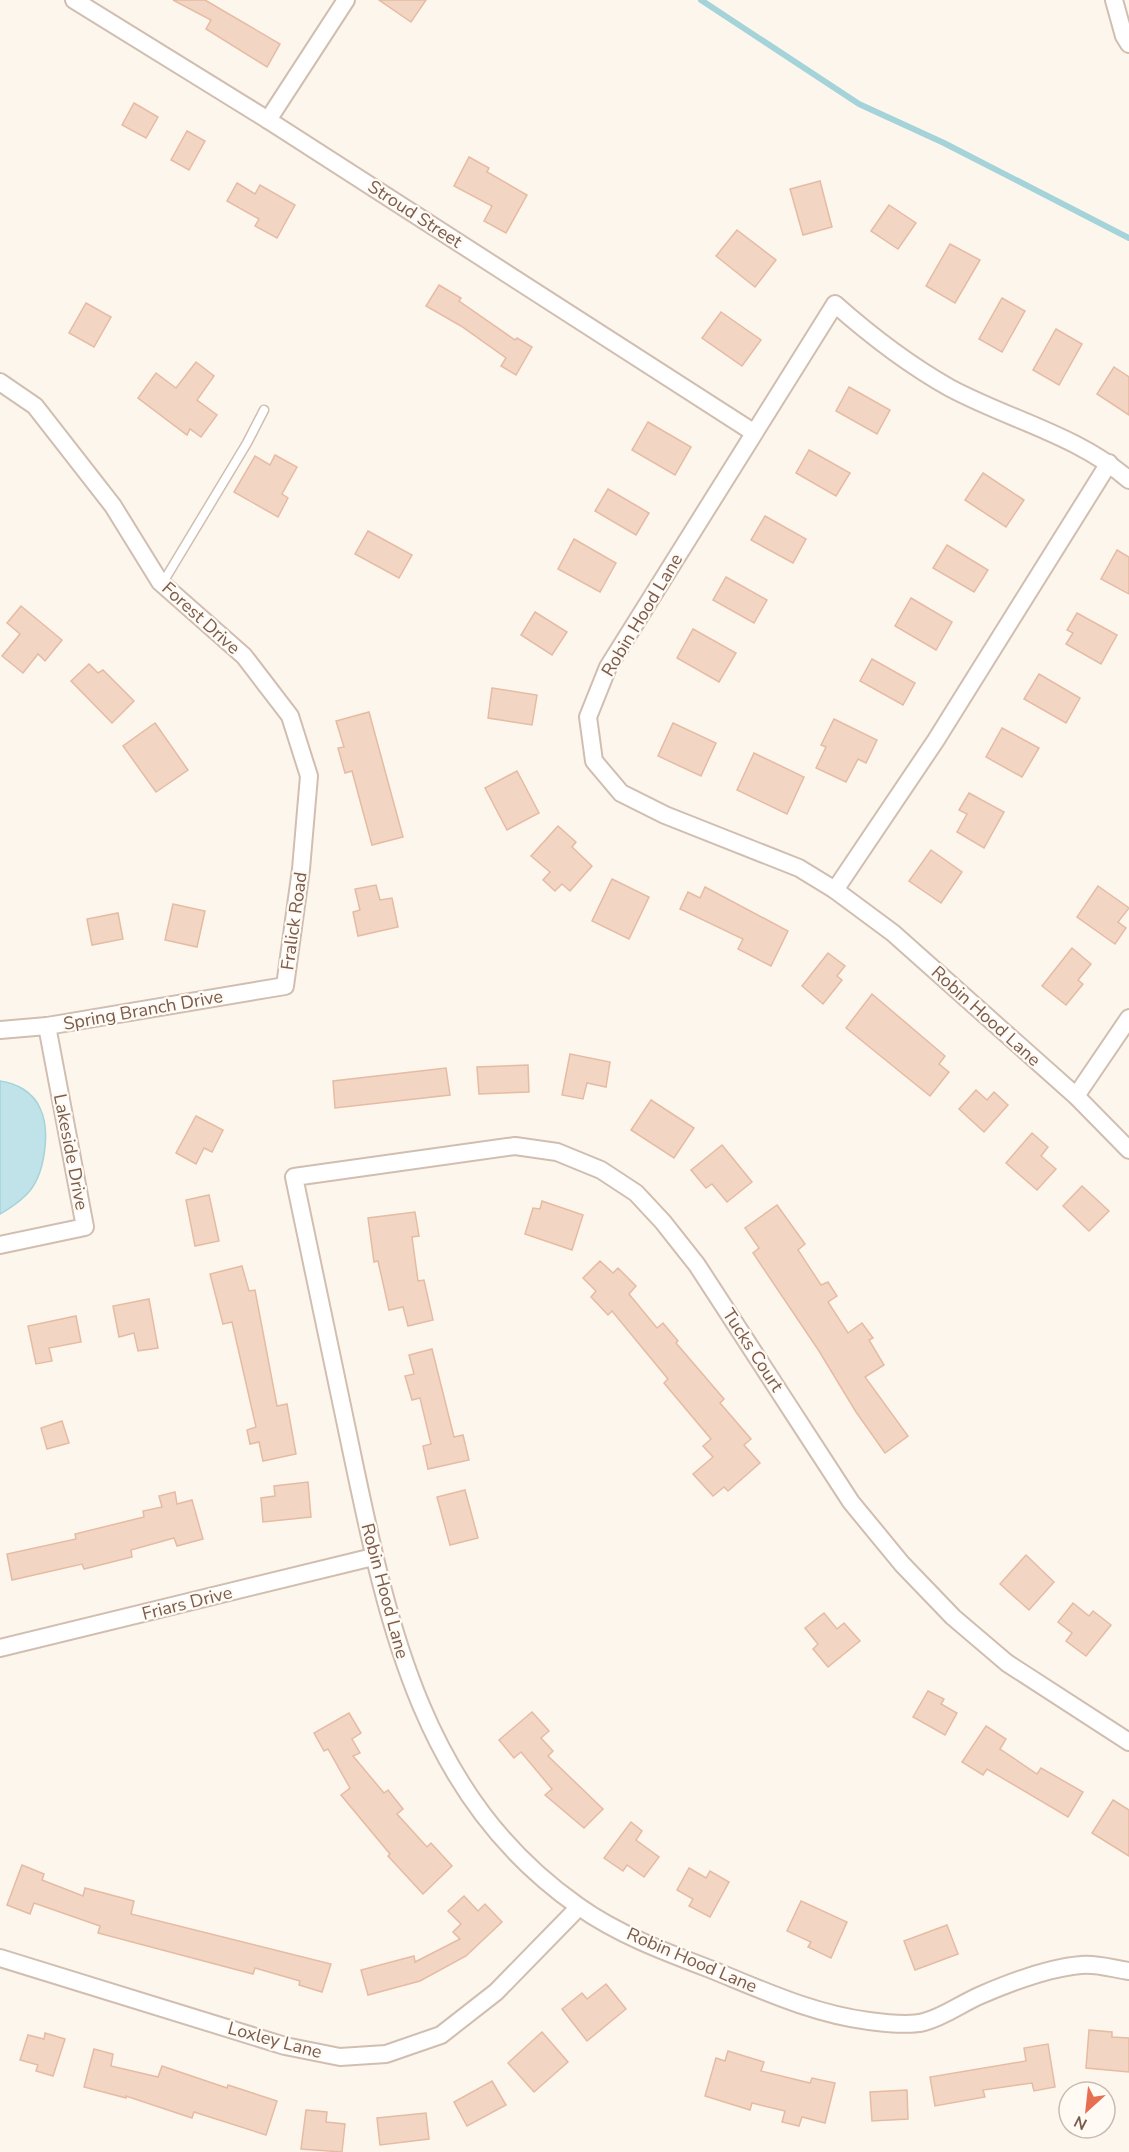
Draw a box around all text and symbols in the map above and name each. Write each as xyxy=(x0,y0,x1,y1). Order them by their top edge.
street label: Stroud Street xyxy=(363,175,467,254)
street label: Robin Hood Lane xyxy=(596,549,688,681)
street label: Forest Drive xyxy=(157,576,245,660)
street label: Fralick Road xyxy=(275,870,313,972)
street label: Robin Hood Lane xyxy=(926,960,1046,1072)
street label: Spring Branch Drive xyxy=(61,984,225,1036)
street label: Lakeside Drive xyxy=(48,1092,94,1212)
street label: Tucks Court xyxy=(717,1304,789,1397)
street label: Robin Hood Lane xyxy=(355,1521,415,1661)
street label: Friars Drive xyxy=(139,1580,235,1626)
street label: Robin Hood Lane xyxy=(623,1922,761,1998)
street label: Loxley Lane xyxy=(225,2016,325,2064)
north arrow xyxy=(1057,2080,1117,2140)
text: N xyxy=(1070,2110,1091,2135)

